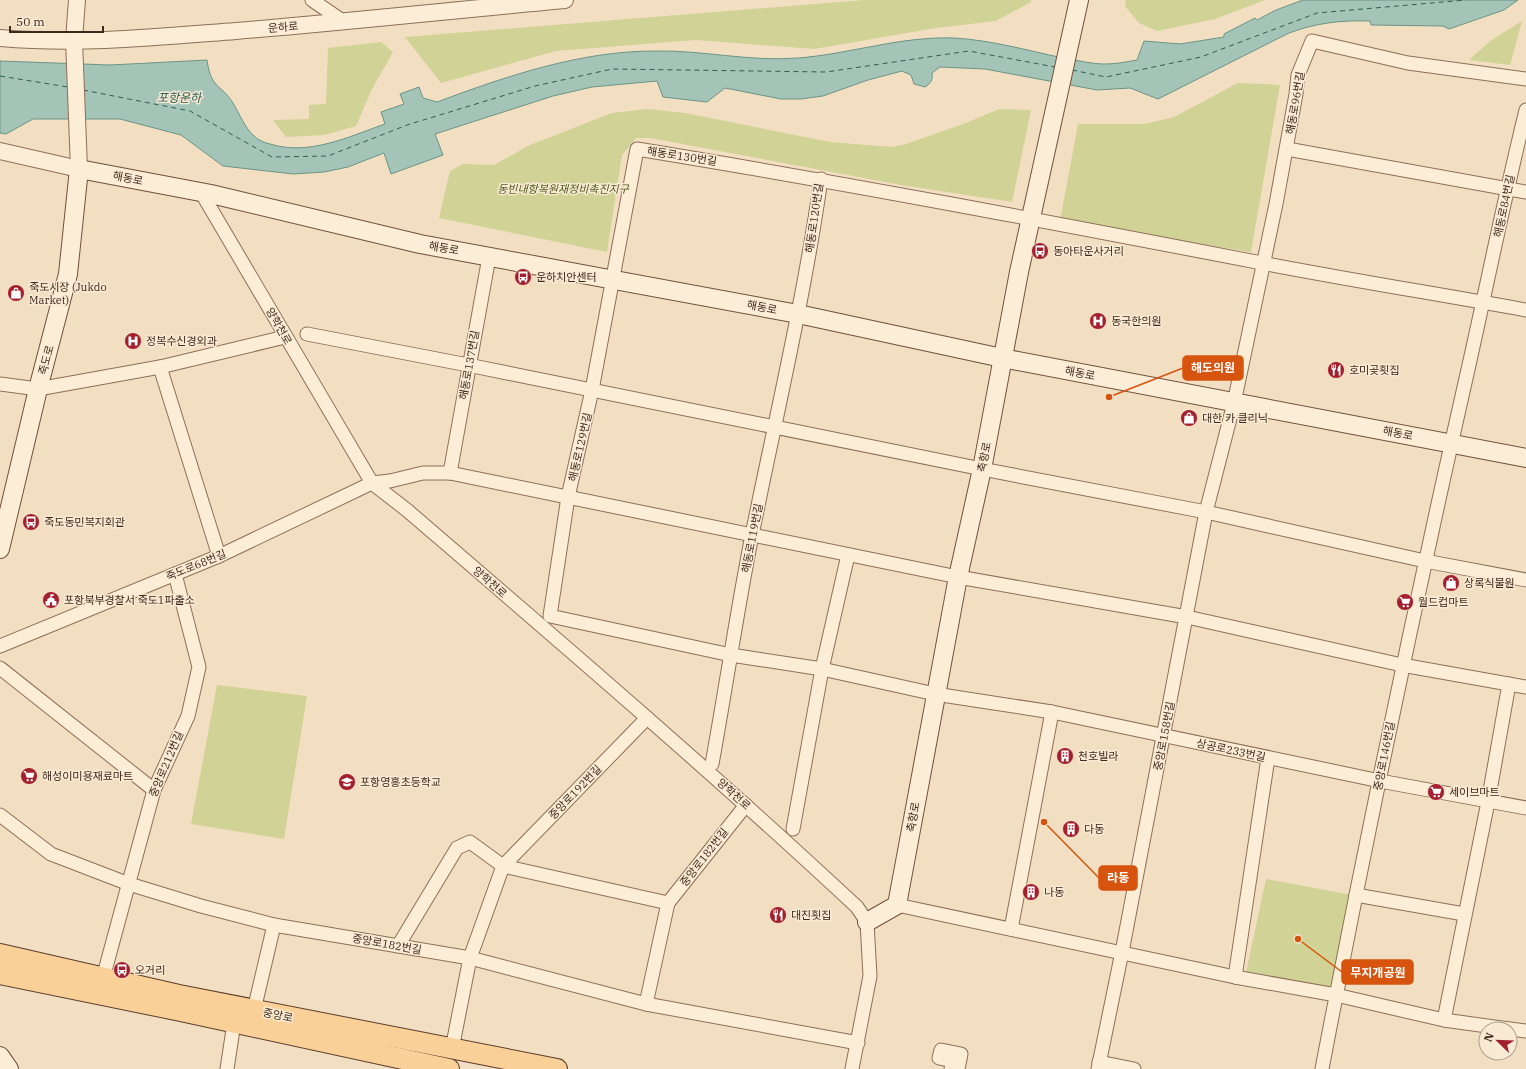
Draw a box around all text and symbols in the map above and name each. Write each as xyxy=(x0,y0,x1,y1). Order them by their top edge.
scale bar xyxy=(10,8,103,34)
text: 50 m xyxy=(16,14,45,29)
street label: 운하로 xyxy=(267,19,299,35)
street label: 해동로96번길 xyxy=(1283,70,1307,136)
water label: 포항운하 xyxy=(157,90,203,105)
street label: 해동로130번길 xyxy=(646,144,718,168)
street label: 해동로 xyxy=(112,168,144,188)
street label: 해동로84번길 xyxy=(1491,173,1517,239)
park label: 동빈내항복원재정비촉진지구 xyxy=(497,182,630,196)
street label: 해동로120번길 xyxy=(802,182,826,254)
street label: 해동로 xyxy=(428,238,460,258)
bus stop icon: 동아타운사거리 xyxy=(1030,241,1050,261)
place label: 동아타운사거리 xyxy=(1053,244,1124,258)
bus stop icon: 운하치안센터 xyxy=(513,267,533,287)
place label: 운하치안센터 xyxy=(536,270,597,284)
place label: 죽도시장 (Jukdo Market) xyxy=(29,280,107,307)
shop icon: 죽도시장 (Jukdo Market) xyxy=(6,283,26,303)
street label: 해동로 xyxy=(746,297,778,317)
street label: 양학천로 xyxy=(263,305,295,347)
hospital icon: 동국한의원 xyxy=(1088,311,1108,331)
place label: 동국한의원 xyxy=(1111,314,1162,328)
street label: 해동로137번길 xyxy=(456,329,482,401)
hospital icon: 정복수신경외과 xyxy=(123,331,143,351)
place label: 정복수신경외과 xyxy=(146,334,217,348)
street label: 죽도로 xyxy=(35,344,57,376)
callout: 해도의원 xyxy=(1183,356,1243,380)
text: 해도의원 xyxy=(1191,360,1235,375)
restaurant icon: 호미곶횟집 xyxy=(1326,360,1346,380)
street label: 해동로 xyxy=(1064,363,1096,383)
place label: 호미곶횟집 xyxy=(1349,363,1400,377)
shop icon: 대한 카 클리닉 xyxy=(1179,408,1199,428)
street label: 해동로129번길 xyxy=(565,411,595,483)
place label: 대한 카 클리닉 xyxy=(1202,411,1268,425)
street label: 해동로 xyxy=(1382,423,1414,443)
street label: 축항로 xyxy=(974,441,994,473)
street label: 해동로119번길 xyxy=(738,502,766,574)
bus stop icon: 죽도동민복지회관 xyxy=(21,512,41,532)
place label: 죽도동민복지회관 xyxy=(44,515,125,529)
street label: 죽도로68번길 xyxy=(164,547,228,583)
street label: 양학천로 xyxy=(470,563,510,601)
shop icon: 상록식물원 xyxy=(1441,573,1461,593)
place label: 상록식물원 xyxy=(1464,576,1515,590)
public building icon: 포항북부경찰서 죽도1파출소 xyxy=(41,590,61,610)
supermarket icon: 월드컵마트 xyxy=(1395,592,1415,612)
place label: 포항북부경찰서 죽도1파출소 xyxy=(64,593,195,607)
place label: 월드컵마트 xyxy=(1418,595,1469,609)
street label: 중앙로158번길 xyxy=(1150,700,1178,772)
street label: 중앙로146번길 xyxy=(1370,720,1398,792)
street label: 중앙로212번길 xyxy=(146,729,186,799)
street label: 상공로233번길 xyxy=(1195,736,1267,764)
building icon: 천호빌라 xyxy=(1055,746,1075,766)
place label: 천호빌라 xyxy=(1078,749,1118,763)
street label: 중앙로192번길 xyxy=(546,762,604,822)
supermarket icon: 해성이미용재료마트 xyxy=(19,766,39,786)
place label: 해성이미용재료마트 xyxy=(42,769,133,783)
school or university icon: 포항영흥초등학교 xyxy=(337,772,357,792)
place label: 포항영흥초등학교 xyxy=(360,775,441,789)
street label: 양학천로 xyxy=(714,775,754,813)
supermarket icon: 세이브마트 xyxy=(1426,782,1446,802)
place label: 세이브마트 xyxy=(1449,785,1500,799)
street label: 축항로 xyxy=(903,801,923,833)
building icon: 다동 xyxy=(1061,819,1081,839)
place label: 다동 xyxy=(1084,822,1104,836)
street label: 중앙로182번길 xyxy=(677,825,731,889)
callout: 라동 xyxy=(1099,866,1137,890)
text: 라동 xyxy=(1107,870,1129,885)
building icon: 나동 xyxy=(1021,882,1041,902)
place label: 나동 xyxy=(1044,885,1064,899)
restaurant icon: 대진횟집 xyxy=(768,905,788,925)
place label: 대진횟집 xyxy=(791,908,831,922)
street label: 중앙로182번길 xyxy=(351,931,423,957)
bus stop icon: 오거리 xyxy=(112,960,132,980)
callout: 무지개공원 xyxy=(1342,960,1413,984)
place label: 오거리 xyxy=(135,963,165,977)
text: 무지개공원 xyxy=(1350,965,1406,980)
street label: 중앙로 xyxy=(262,1005,294,1025)
north arrow xyxy=(1478,1021,1518,1061)
text: N xyxy=(1481,1030,1497,1044)

